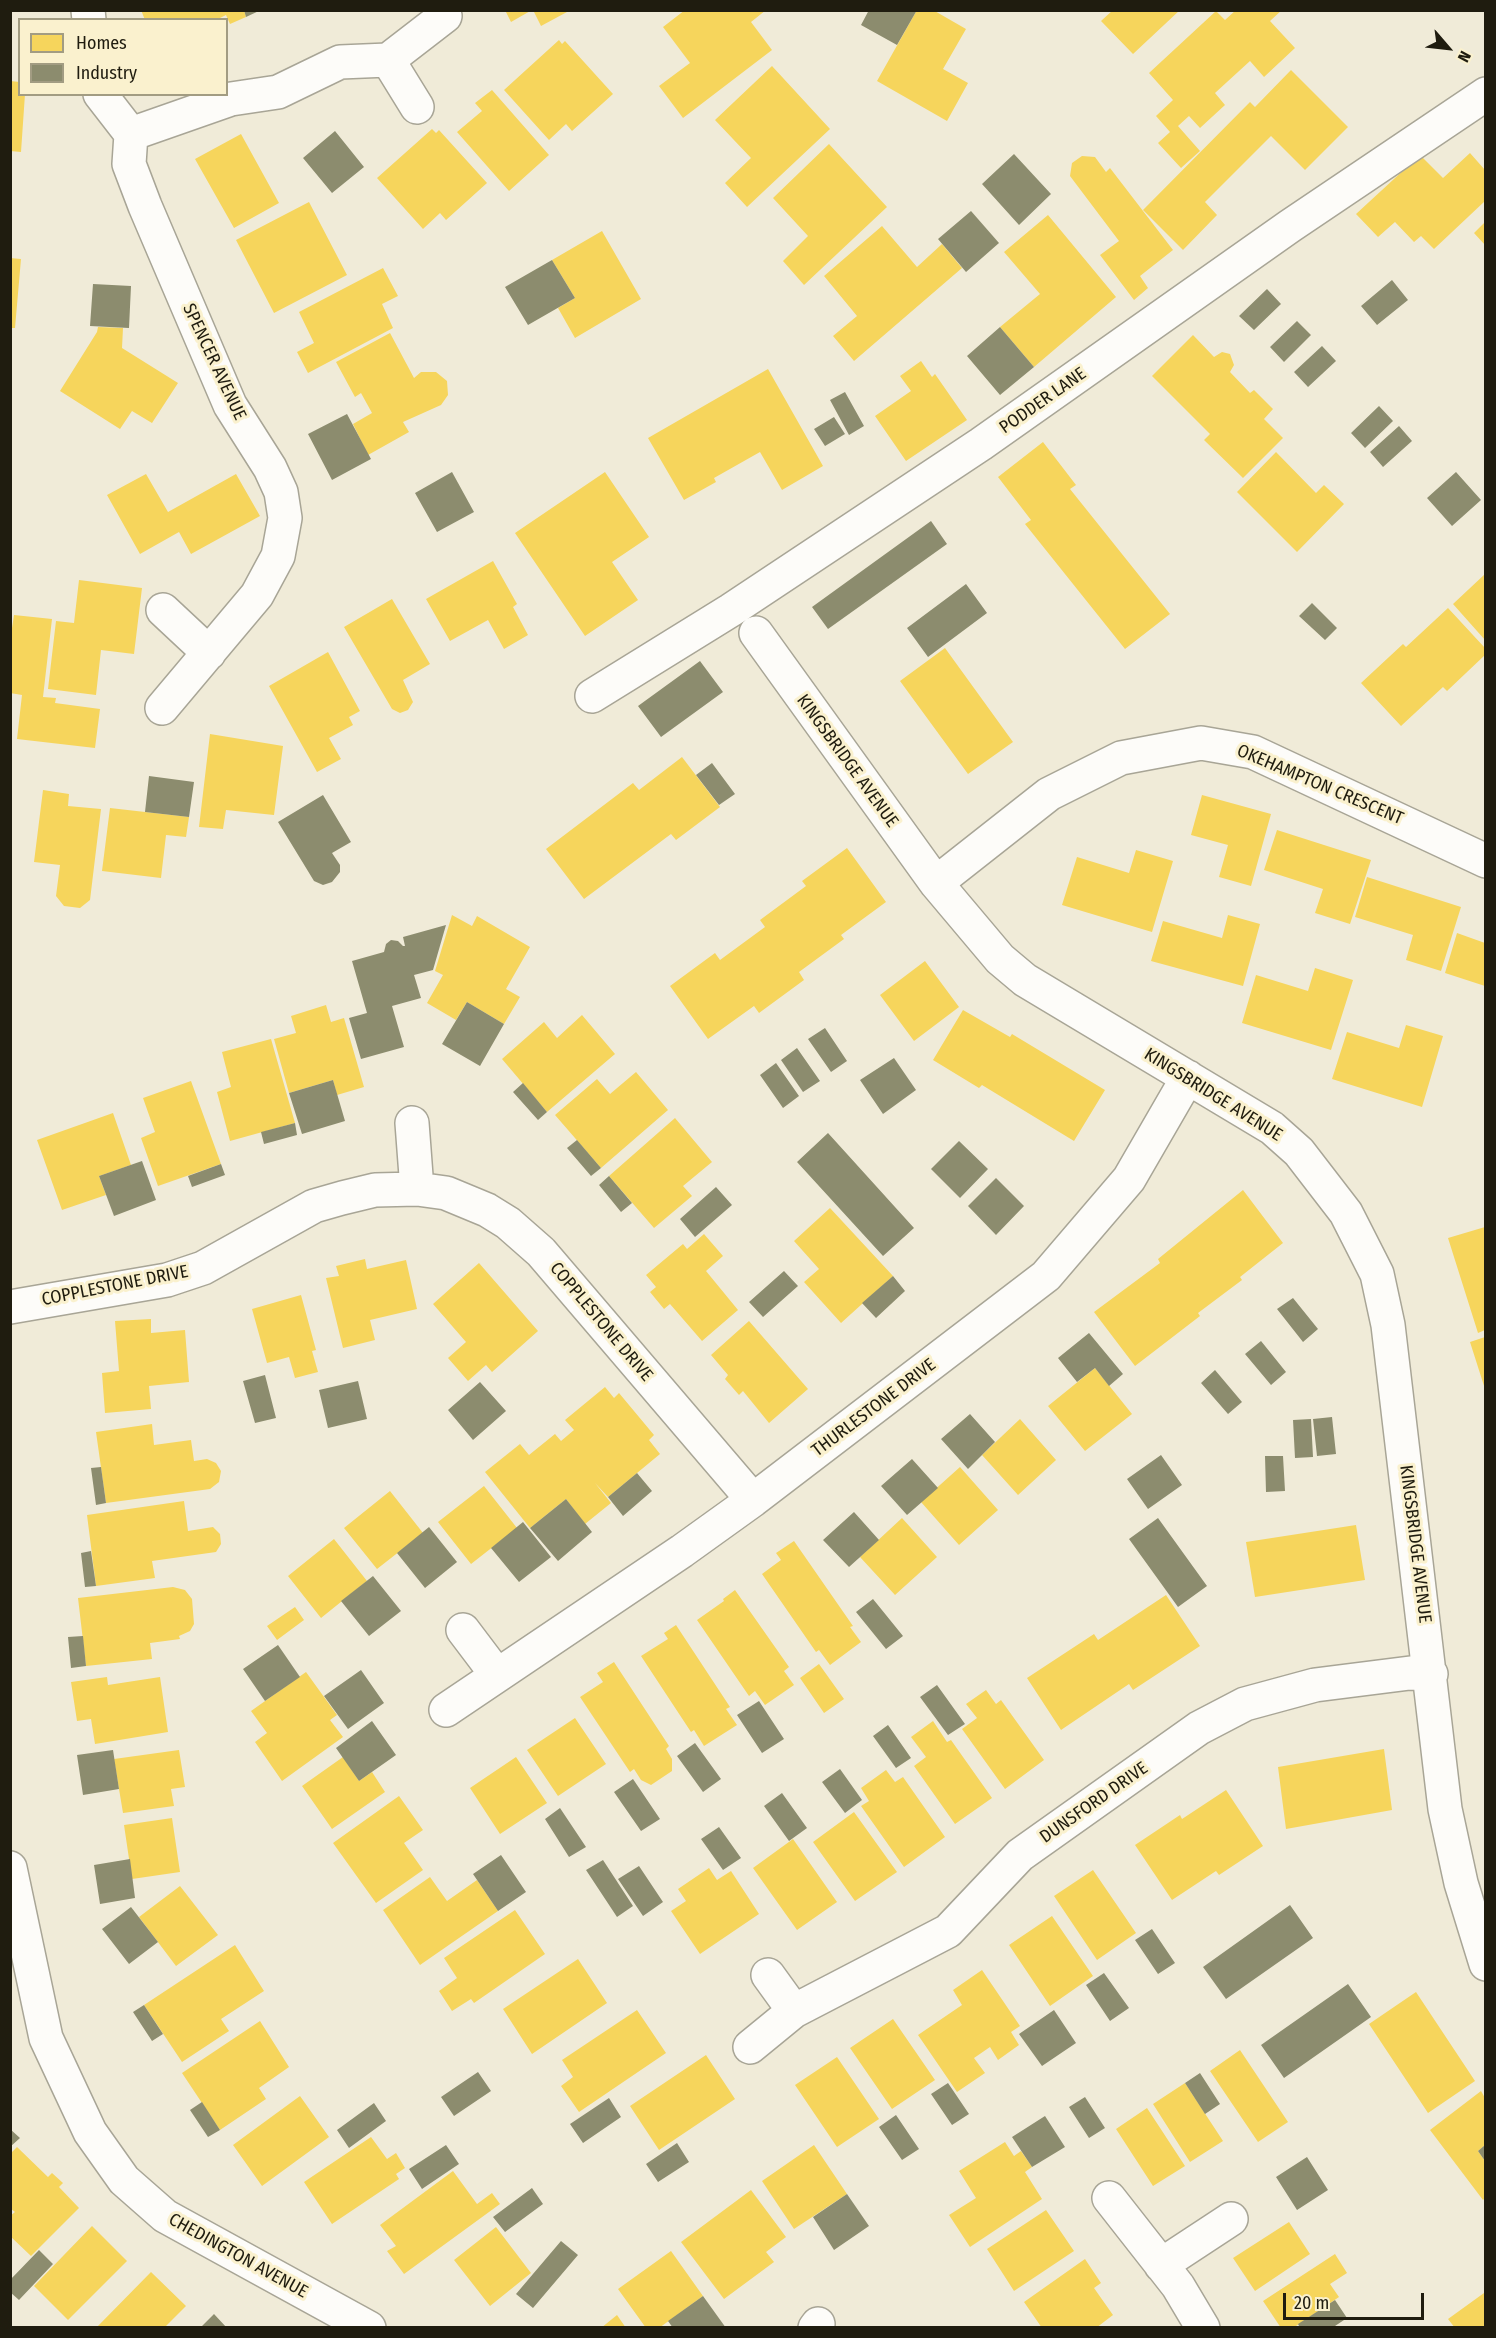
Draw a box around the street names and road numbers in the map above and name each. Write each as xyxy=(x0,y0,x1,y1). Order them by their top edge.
street label: SPENCER AVENUE xyxy=(178,300,250,424)
street label: PODDER LANE xyxy=(995,363,1091,439)
street label: KINGSBRIDGE AVENUE xyxy=(792,690,902,832)
street label: OKEHAMPTON CRESCENT xyxy=(1234,740,1406,830)
street label: KINGSBRIDGE AVENUE xyxy=(1140,1044,1286,1146)
street label: COPPLESTONE DRIVE xyxy=(545,1258,657,1386)
street label: COPPLESTONE DRIVE xyxy=(40,1261,190,1311)
street label: THURLESTONE DRIVE xyxy=(808,1354,940,1462)
street label: KINGSBRIDGE AVENUE xyxy=(1395,1464,1435,1624)
street label: DUNSFORD DRIVE xyxy=(1036,1758,1152,1848)
street label: CHEDINGTON AVENUE xyxy=(165,2209,311,2303)

